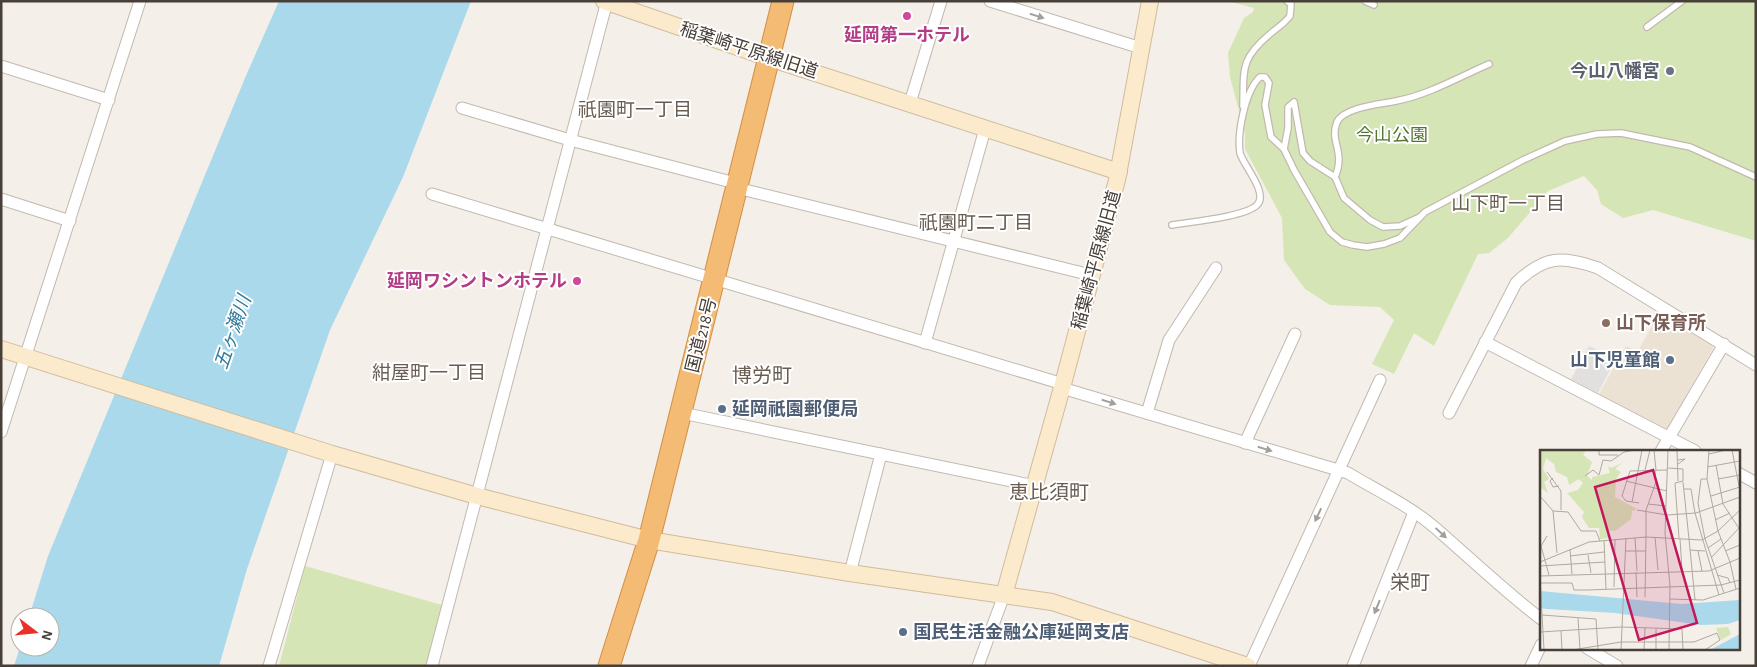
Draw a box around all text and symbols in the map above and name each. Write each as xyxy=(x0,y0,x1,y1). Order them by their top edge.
marker: 延岡第一ホテル xyxy=(901,10,913,22)
one-way arrow xyxy=(1030,12,1045,20)
street label: 稲葉崎平原線旧道 xyxy=(677,18,821,82)
place label: 延岡第一ホテル xyxy=(844,25,970,45)
place label: 今山八幡宮 xyxy=(1570,61,1660,81)
marker: 今山八幡宮 xyxy=(1664,65,1676,77)
district label: 祇園町一丁目 xyxy=(578,100,692,120)
park label: 今山公園 xyxy=(1356,126,1428,145)
street label: 稲葉崎平原線旧道 xyxy=(1068,188,1124,332)
district label: 山下町一丁目 xyxy=(1451,194,1565,214)
district label: 祇園町二丁目 xyxy=(919,213,1033,233)
place label: 延岡ワシントンホテル xyxy=(387,271,567,291)
marker: 延岡ワシントンホテル xyxy=(571,275,583,287)
water label: 五ヶ瀬川 xyxy=(211,291,255,372)
street label: 国道218号 xyxy=(682,295,720,375)
place label: 山下保育所 xyxy=(1616,313,1706,333)
marker: 山下保育所 xyxy=(1600,317,1612,329)
place label: 山下児童館 xyxy=(1570,351,1660,370)
marker: 山下児童館 xyxy=(1664,354,1676,366)
district label: 紺屋町一丁目 xyxy=(372,363,486,383)
district label: 博労町 xyxy=(732,365,792,386)
one-way arrow xyxy=(1102,398,1117,406)
place label: 延岡祇園郵便局 xyxy=(732,399,858,419)
marker: 延岡祇園郵便局 xyxy=(716,403,728,415)
one-way arrow xyxy=(1257,445,1272,453)
inset map xyxy=(1540,450,1740,650)
district label: 恵比須町 xyxy=(1009,482,1089,503)
one-way arrow xyxy=(1314,508,1322,522)
one-way arrow xyxy=(1434,527,1446,539)
district label: 栄町 xyxy=(1390,572,1430,593)
one-way arrow xyxy=(1372,599,1380,614)
north arrow xyxy=(10,607,60,657)
place label: 国民生活金融公庫延岡支店 xyxy=(913,622,1129,642)
marker: 国民生活金融公庫延岡支店 xyxy=(897,626,909,638)
text: N xyxy=(38,629,55,642)

